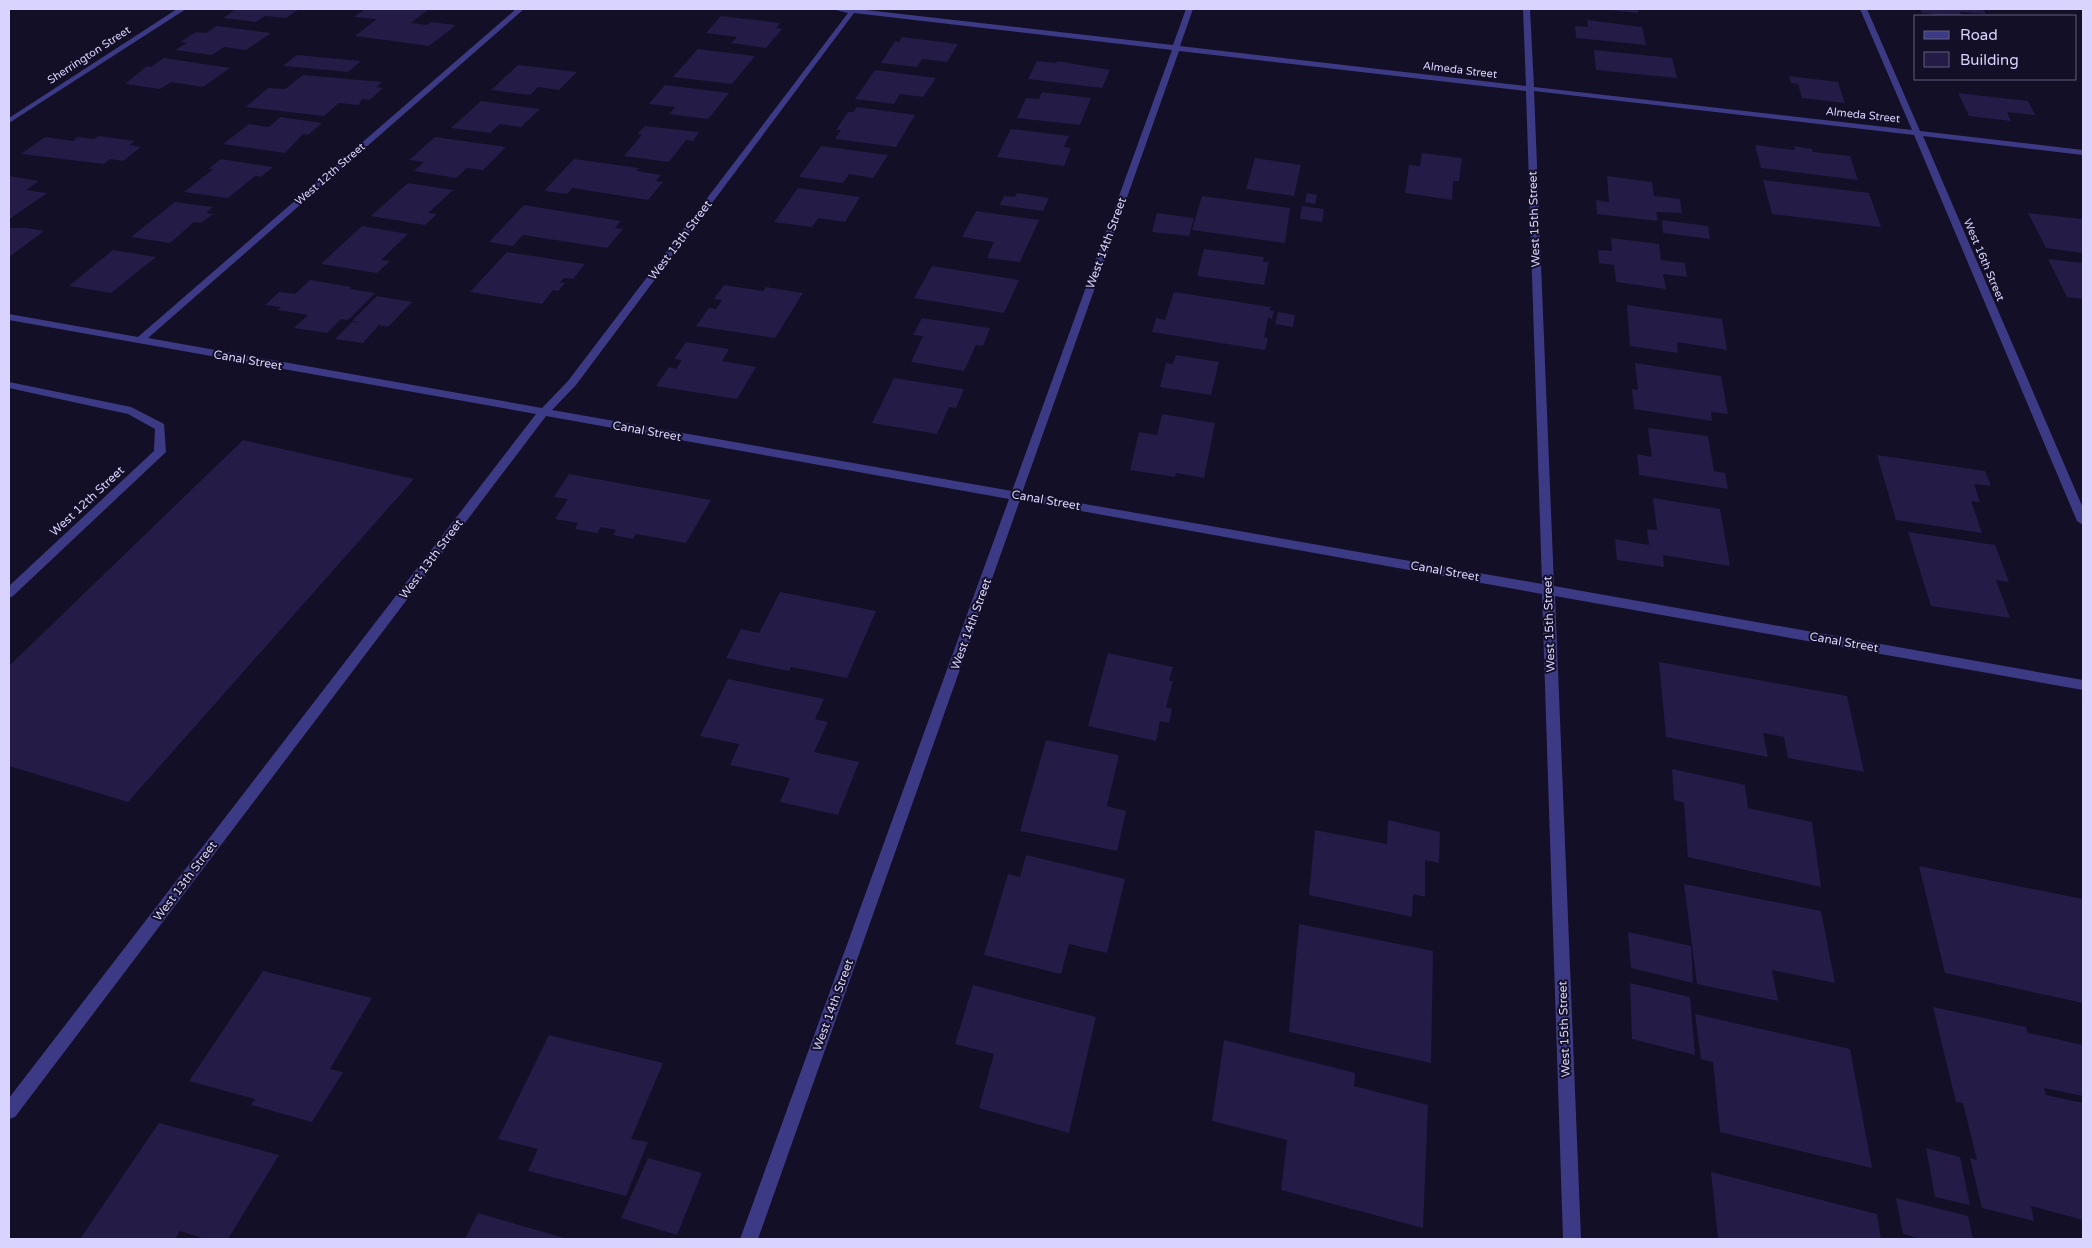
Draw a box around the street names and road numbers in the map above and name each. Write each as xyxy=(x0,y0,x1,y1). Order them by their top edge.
street label: Sherrington Street xyxy=(45,23,133,87)
street label: Almeda Street xyxy=(1422,59,1498,81)
street label: Almeda Street xyxy=(1825,105,1901,125)
street label: West 12th Street xyxy=(292,140,368,208)
street label: West 15th Street xyxy=(1525,170,1543,267)
street label: West 14th Street xyxy=(1083,195,1129,291)
street label: West 13th Street xyxy=(645,197,715,283)
street label: West 16th Street xyxy=(1961,217,2007,303)
street label: Canal Street xyxy=(213,347,284,373)
street label: Canal Street xyxy=(612,418,683,444)
street label: West 12th Street xyxy=(47,463,127,539)
street label: Canal Street xyxy=(1011,487,1082,513)
street label: West 13th Street xyxy=(396,516,466,602)
street label: Canal Street xyxy=(1410,558,1481,584)
street label: West 15th Street xyxy=(1540,575,1558,672)
street label: West 14th Street xyxy=(948,576,994,672)
street label: Canal Street xyxy=(1809,629,1880,655)
street label: West 13th Street xyxy=(150,838,220,924)
street label: West 14th Street xyxy=(810,957,856,1053)
street label: West 15th Street xyxy=(1555,980,1573,1077)

